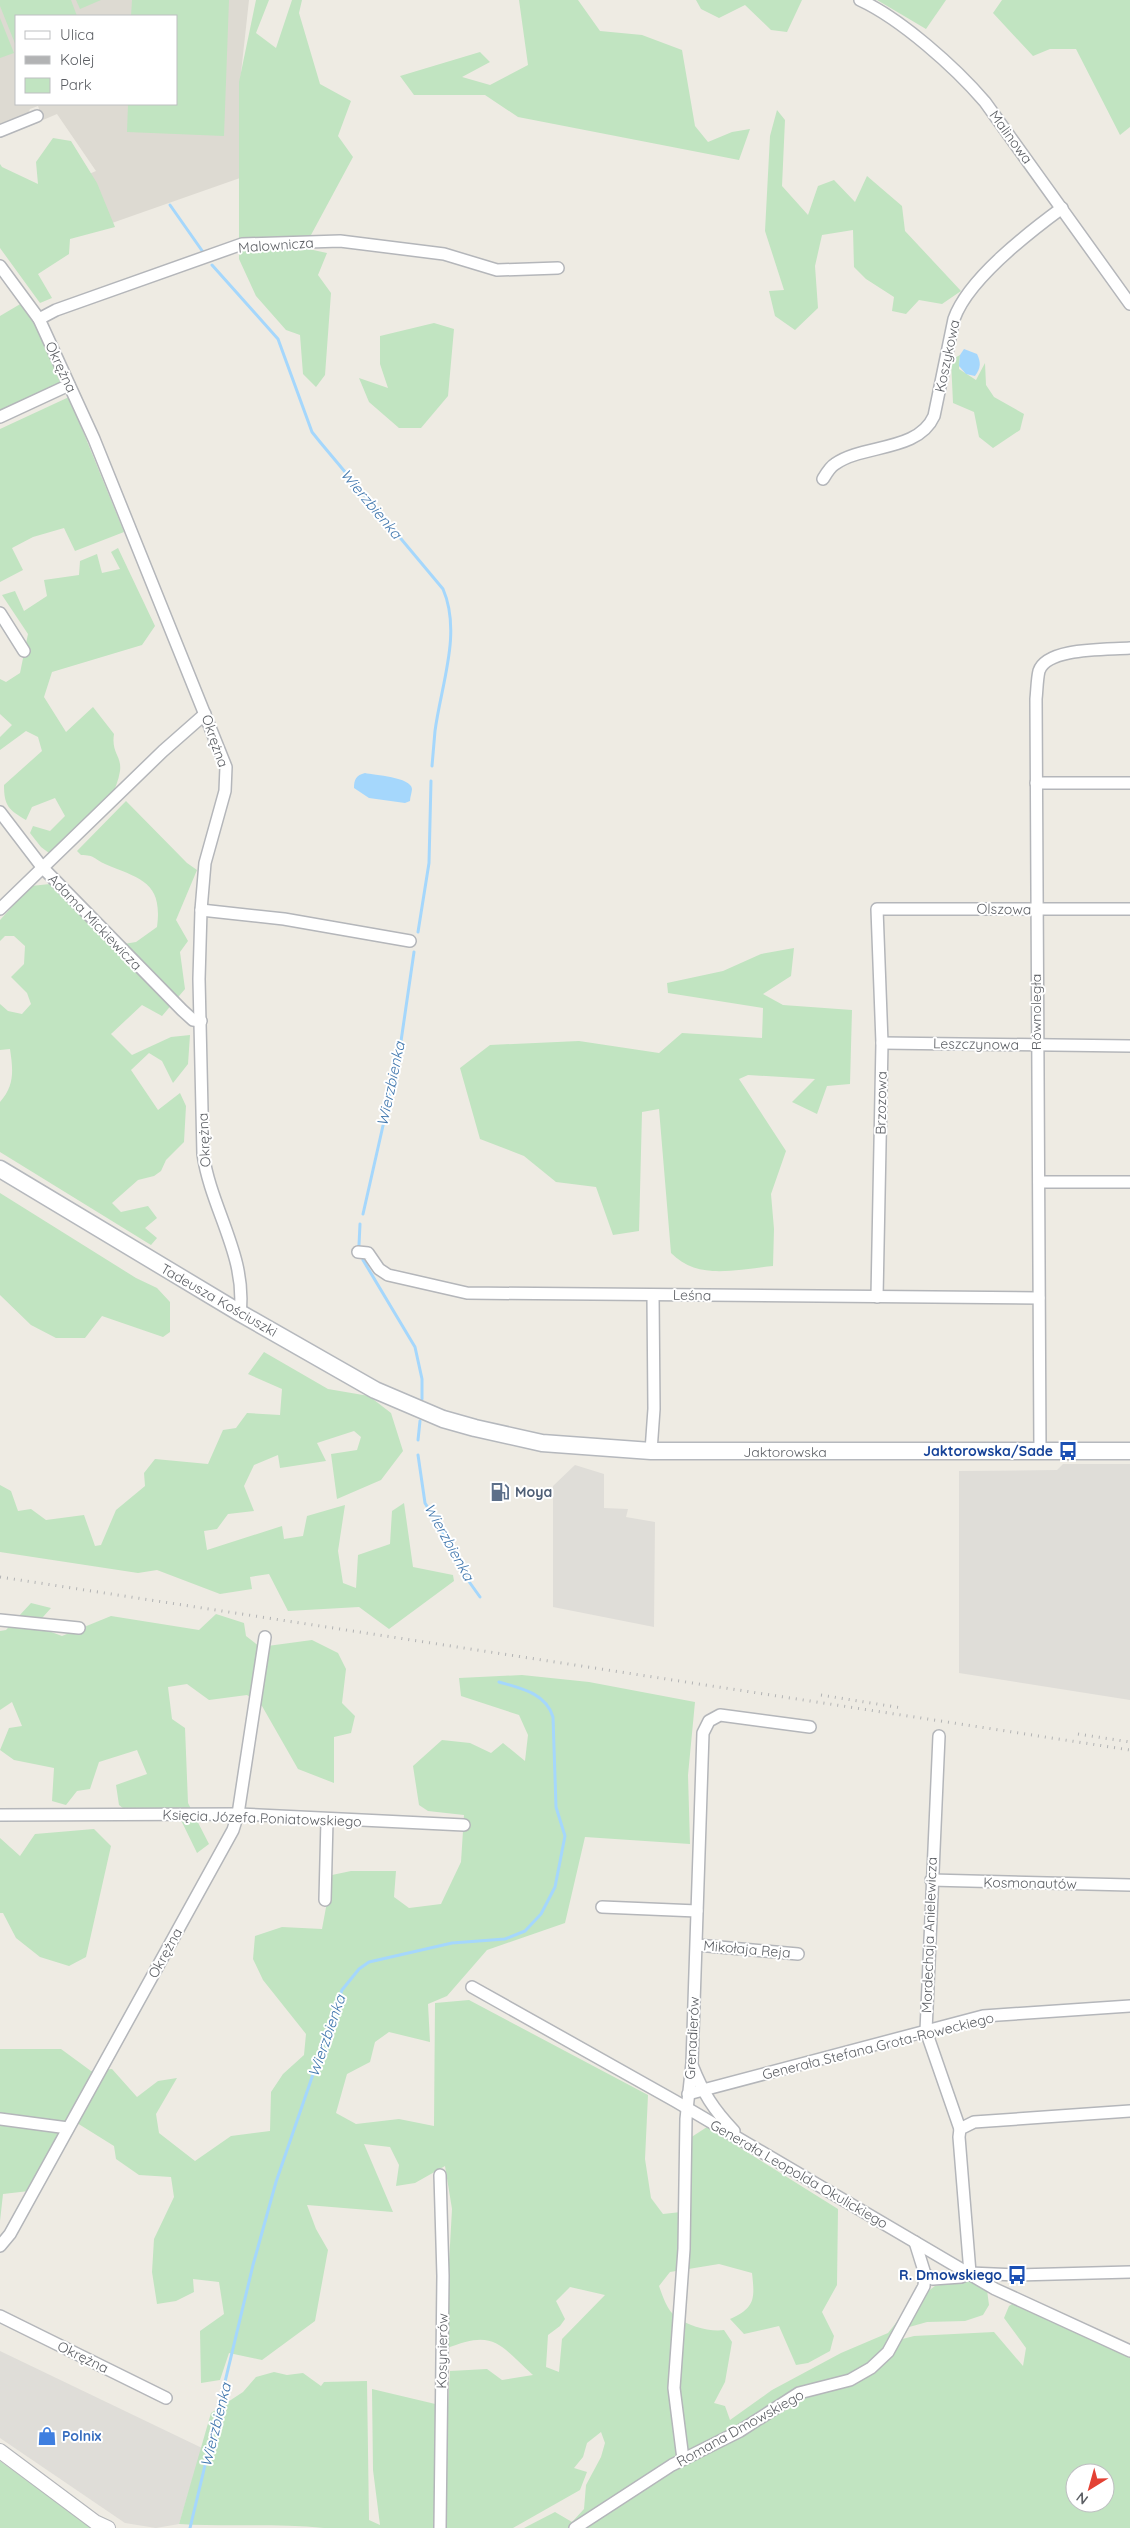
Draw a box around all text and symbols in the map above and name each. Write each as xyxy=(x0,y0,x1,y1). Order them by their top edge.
legend xyxy=(15,15,178,105)
text: Ulica xyxy=(60,25,94,44)
text: Kolej xyxy=(60,50,95,69)
text: Park xyxy=(60,75,92,94)
street label: Malinowa xyxy=(986,107,1036,167)
street label: Malownicza xyxy=(238,233,314,257)
street label: Koszykowa xyxy=(931,318,963,394)
street label: Okrężna xyxy=(41,338,81,396)
water label: Wierzbienka xyxy=(337,465,407,543)
street label: Okrężna xyxy=(198,712,232,770)
street label: Adama Mickiewicza xyxy=(44,870,146,974)
street label: Olszowa xyxy=(977,900,1031,918)
street label: Równoległa xyxy=(1027,974,1045,1050)
street label: Leszczynowa xyxy=(933,1034,1019,1054)
water label: Wierzbienka xyxy=(372,1039,409,1128)
street label: Brzozowa xyxy=(871,1071,891,1135)
street label: Okrężna xyxy=(194,1112,214,1168)
street label: Tadeusza Kościuszki xyxy=(157,1259,281,1341)
street label: Leśna xyxy=(673,1286,711,1304)
bus stop icon: Jaktorowska/Sade xyxy=(1057,1440,1079,1462)
place label: Jaktorowska/Sade xyxy=(923,1442,1053,1460)
street label: Jaktorowska xyxy=(743,1443,827,1461)
fuel station icon: Moya xyxy=(489,1481,511,1503)
place label: Moya xyxy=(515,1483,552,1501)
water label: Wierzbienka xyxy=(420,1500,479,1585)
street label: Księcia Józefa Poniatowskiego xyxy=(162,1806,362,1830)
street label: Mordechaja Anielewicza xyxy=(917,1857,941,2013)
street label: Kosmonautów xyxy=(983,1873,1077,1893)
street label: Okrężna xyxy=(144,1925,186,1981)
street label: Mikołaja Reja xyxy=(703,1936,791,1962)
water label: Wierzbienka xyxy=(304,1991,350,2079)
street label: Grenadierów xyxy=(681,1996,703,2080)
street label: Generała Stefana Grota-Roweckiego xyxy=(760,2008,996,2084)
street label: Generała Leopolda Okulickiego xyxy=(707,2116,891,2232)
bus stop icon: R. Dmowskiego xyxy=(1006,2264,1028,2286)
place label: R. Dmowskiego xyxy=(899,2266,1002,2284)
street label: Kosynierów xyxy=(432,2313,452,2389)
street label: Okrężna xyxy=(55,2337,111,2377)
water label: Wierzbienka xyxy=(196,2380,235,2469)
street label: Romana Dmowskiego xyxy=(673,2385,807,2471)
shop icon: Polnix xyxy=(36,2425,58,2447)
place label: Polnix xyxy=(62,2427,101,2445)
north arrow xyxy=(1065,2463,1115,2513)
text: N xyxy=(1073,2488,1092,2509)

